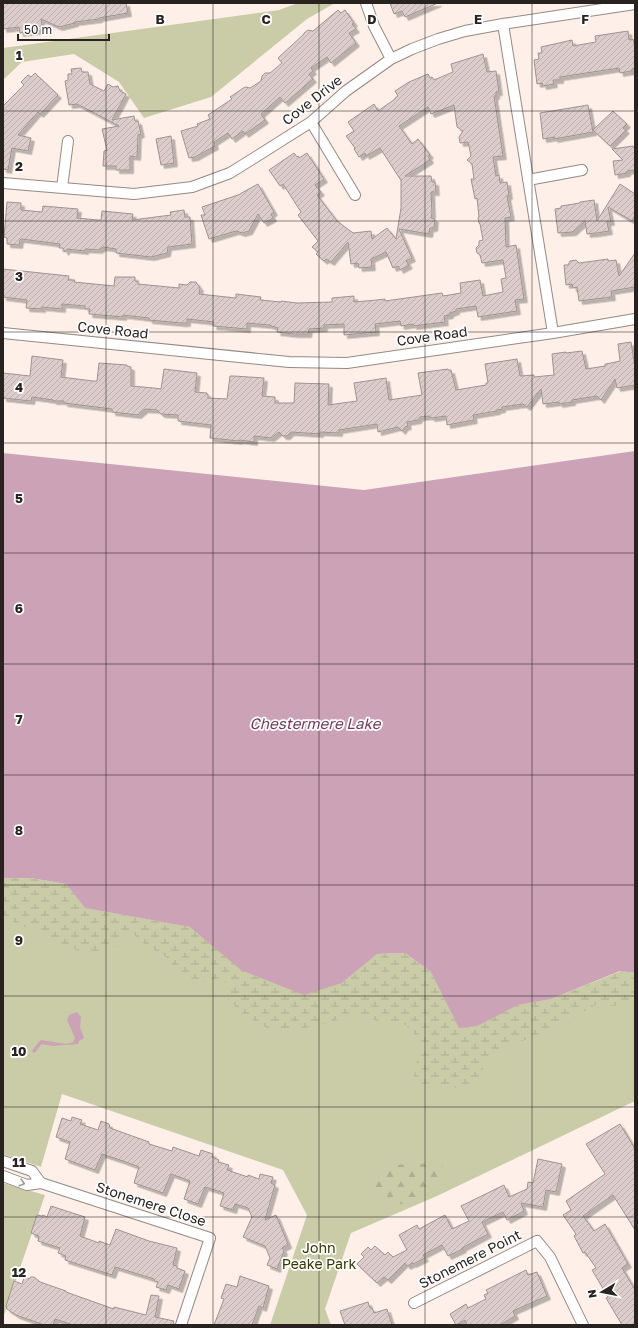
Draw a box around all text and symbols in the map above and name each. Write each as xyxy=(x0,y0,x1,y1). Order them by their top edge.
text: B xyxy=(155,11,165,27)
text: C xyxy=(261,11,271,27)
text: D xyxy=(367,11,377,27)
text: E xyxy=(474,11,482,27)
text: F xyxy=(581,11,589,27)
scale bar xyxy=(18,16,109,42)
text: 50 m xyxy=(24,22,52,37)
text: 1 xyxy=(16,47,23,63)
street label: Cove Drive xyxy=(278,71,345,128)
text: 2 xyxy=(15,158,23,174)
text: 3 xyxy=(15,268,23,284)
street label: Cove Road xyxy=(77,317,149,342)
street label: Cove Road xyxy=(396,322,468,349)
text: 4 xyxy=(15,379,23,395)
text: 5 xyxy=(15,490,23,506)
text: 6 xyxy=(15,600,23,616)
text: 7 xyxy=(15,711,23,727)
water label: Chestermere Lake xyxy=(250,714,382,732)
text: 8 xyxy=(15,822,23,838)
text: 9 xyxy=(15,932,23,948)
text: 10 xyxy=(11,1043,27,1059)
text: 11 xyxy=(12,1154,26,1170)
one-way arrow xyxy=(18,1178,25,1187)
street label: Stonemere Close xyxy=(94,1178,208,1229)
street label: Stonemere Point xyxy=(416,1226,524,1292)
park label: John Peake Park xyxy=(282,1239,356,1272)
text: 12 xyxy=(12,1264,26,1280)
north arrow xyxy=(582,1272,622,1312)
text: N xyxy=(585,1289,599,1299)

